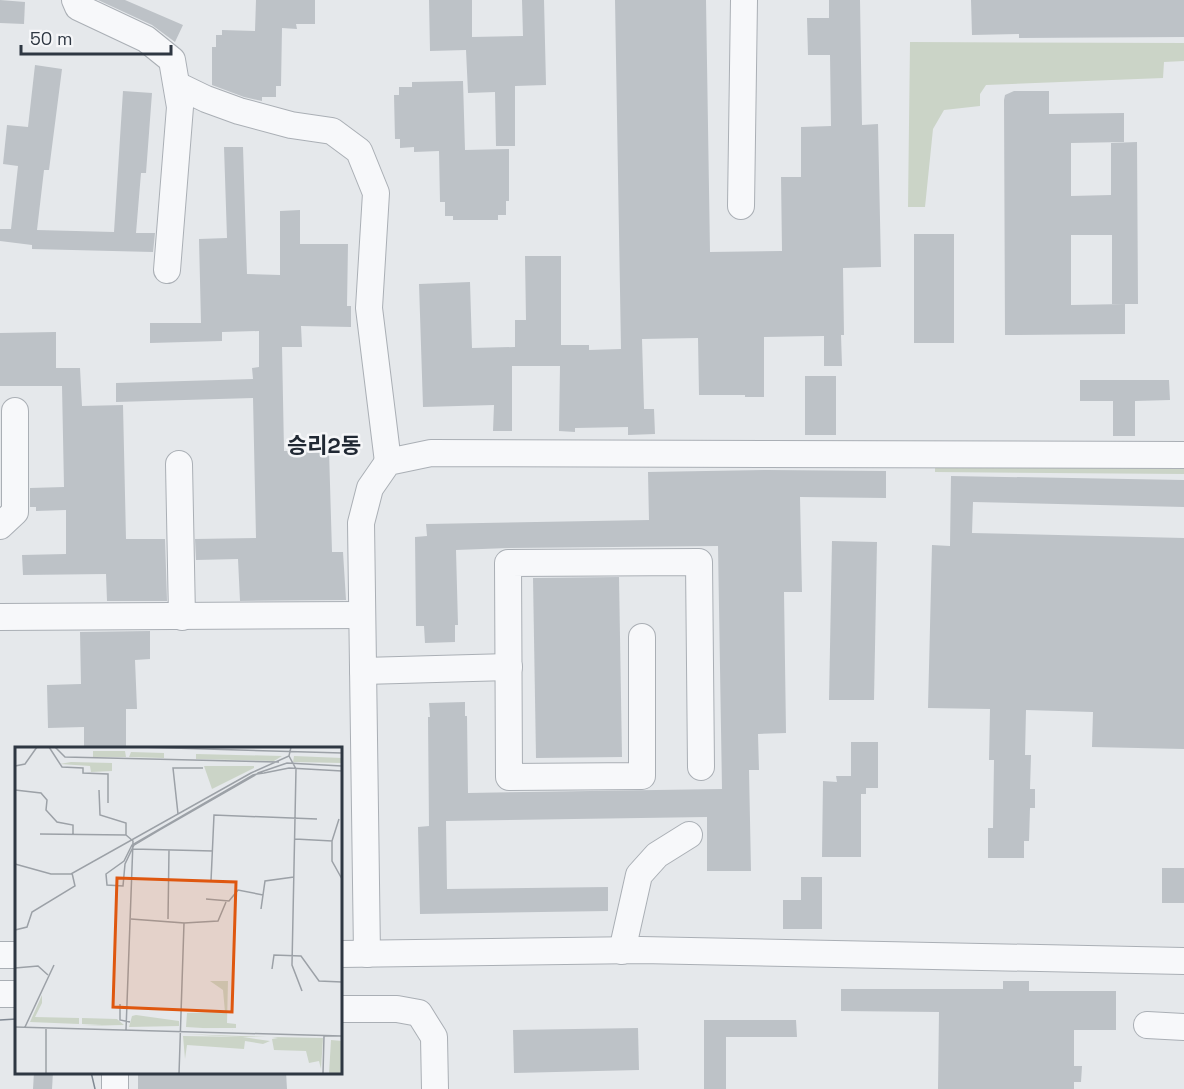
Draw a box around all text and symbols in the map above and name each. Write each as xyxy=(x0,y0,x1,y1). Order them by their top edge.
scale bar xyxy=(21,18,171,56)
text: 50 m xyxy=(30,27,72,50)
district label: 승리2동 xyxy=(287,431,361,459)
inset map xyxy=(15,747,342,1074)

